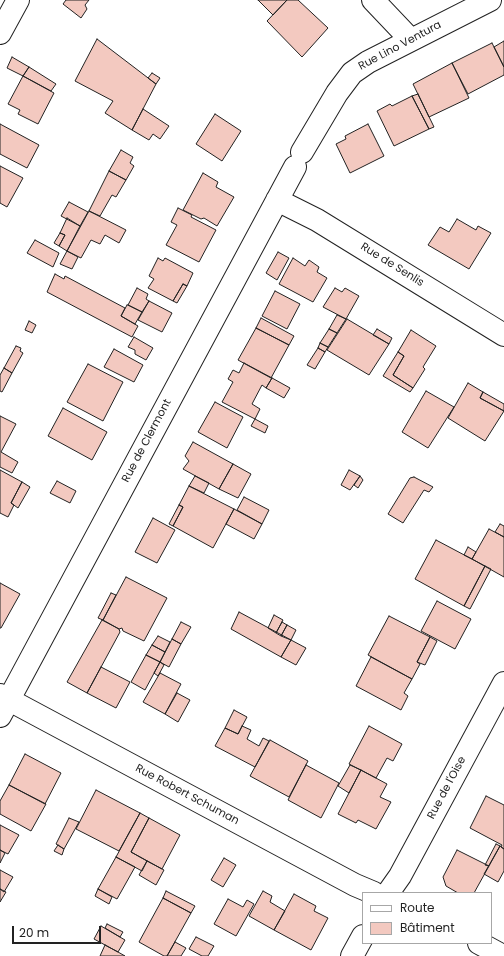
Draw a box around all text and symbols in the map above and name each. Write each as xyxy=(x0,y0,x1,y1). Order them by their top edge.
street label: Rue Lino Ventura xyxy=(356,19,444,73)
street label: Rue de Senlis xyxy=(358,240,426,290)
street label: Rue de Clermont xyxy=(120,397,174,485)
street label: Rue de l'Oise xyxy=(425,754,469,822)
street label: Rue Robert Schuman xyxy=(133,762,241,828)
legend xyxy=(362,892,492,944)
text: Route xyxy=(400,899,434,916)
scale bar xyxy=(14,918,103,944)
text: Bâtiment xyxy=(400,919,455,936)
text: 20 m xyxy=(19,924,49,941)

